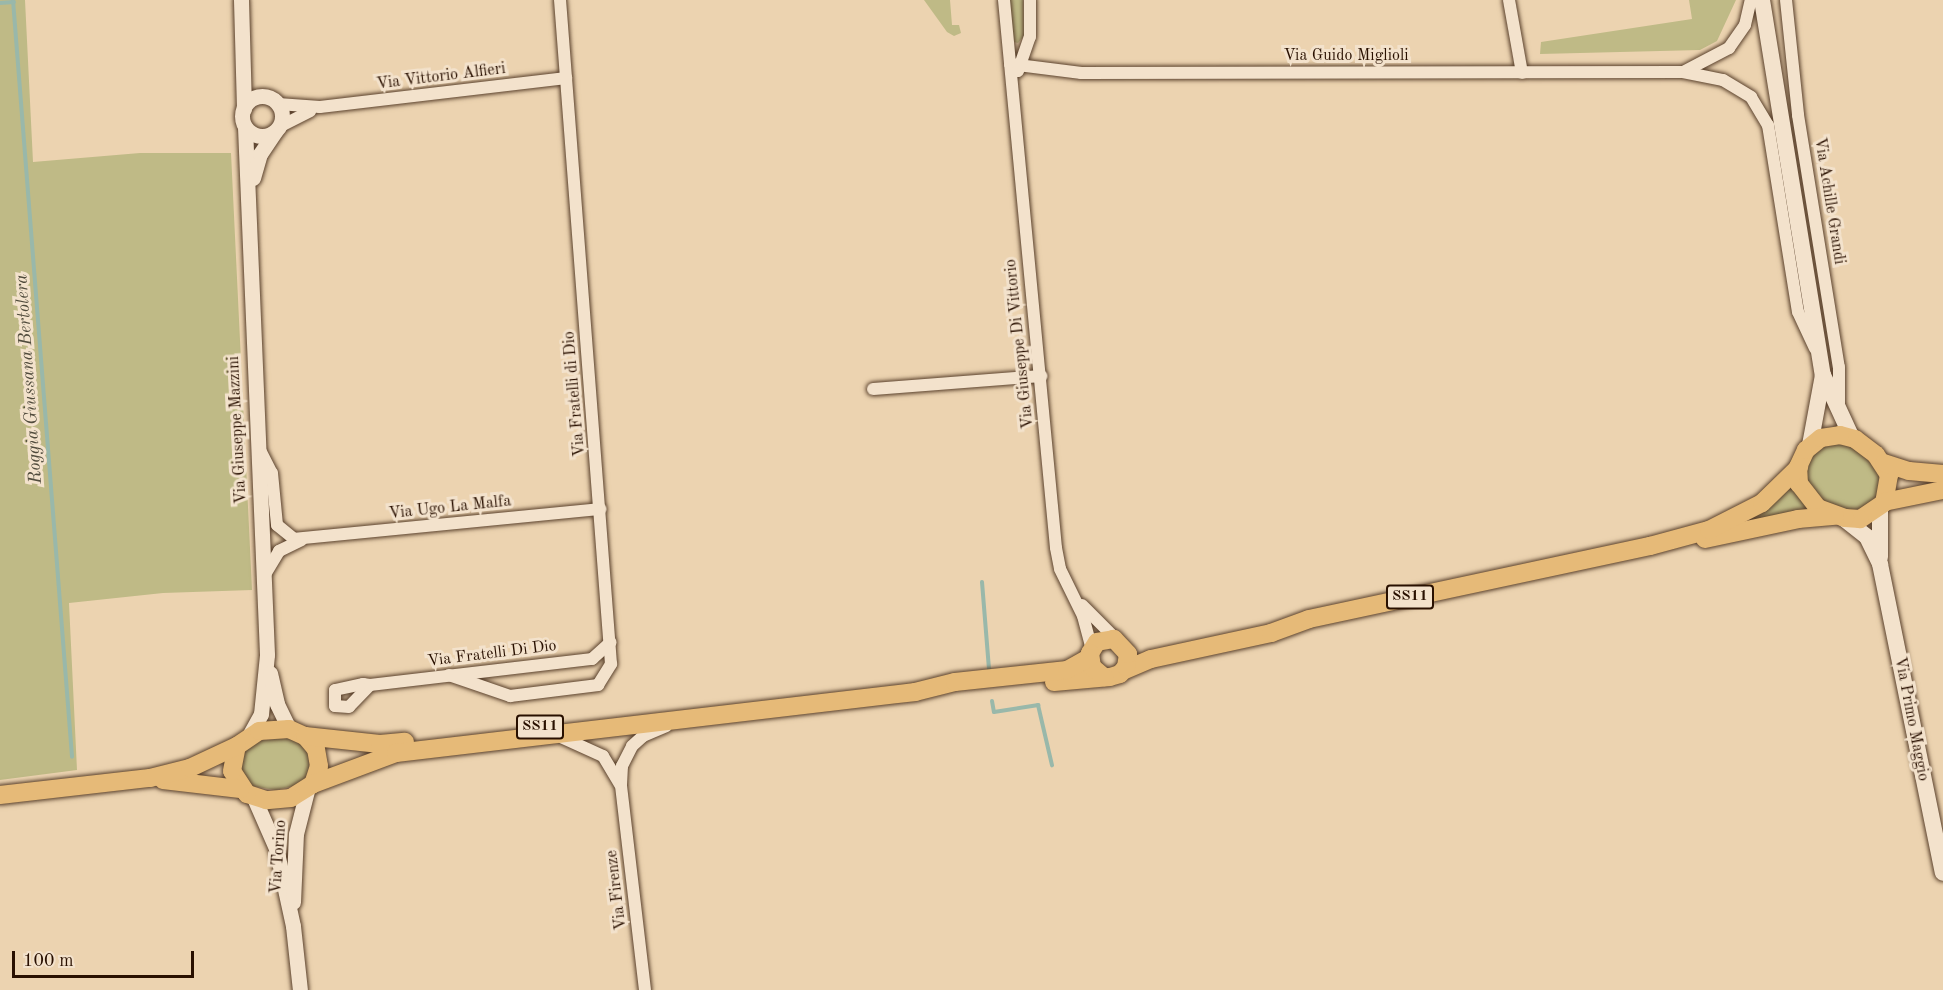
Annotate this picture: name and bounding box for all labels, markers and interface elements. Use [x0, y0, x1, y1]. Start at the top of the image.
street label: Via Guido Miglioli [1283, 46, 1409, 66]
street label: Via Vittorio Alfieri [375, 60, 507, 94]
street label: Via Achille Grandi [1809, 136, 1849, 266]
street label: Via Giuseppe Di Vittorio [1002, 258, 1038, 430]
water label: Roggia Giussana Bertolera [11, 273, 47, 485]
street label: Via Fratelli di Dio [560, 330, 590, 458]
street label: Via Giuseppe Mazzini [225, 356, 251, 504]
street label: Via Ugo La Malfa [388, 492, 512, 524]
road number: SS11 [1386, 585, 1434, 609]
street label: Via Fratelli Di Dio [426, 637, 558, 671]
street label: Via Primo Maggio [1890, 655, 1932, 783]
road number: SS11 [516, 715, 564, 739]
street label: Via Torino [267, 819, 291, 895]
street label: Via Firenze [603, 849, 631, 931]
scale bar [15, 939, 196, 977]
text: 100 m [23, 952, 74, 970]

